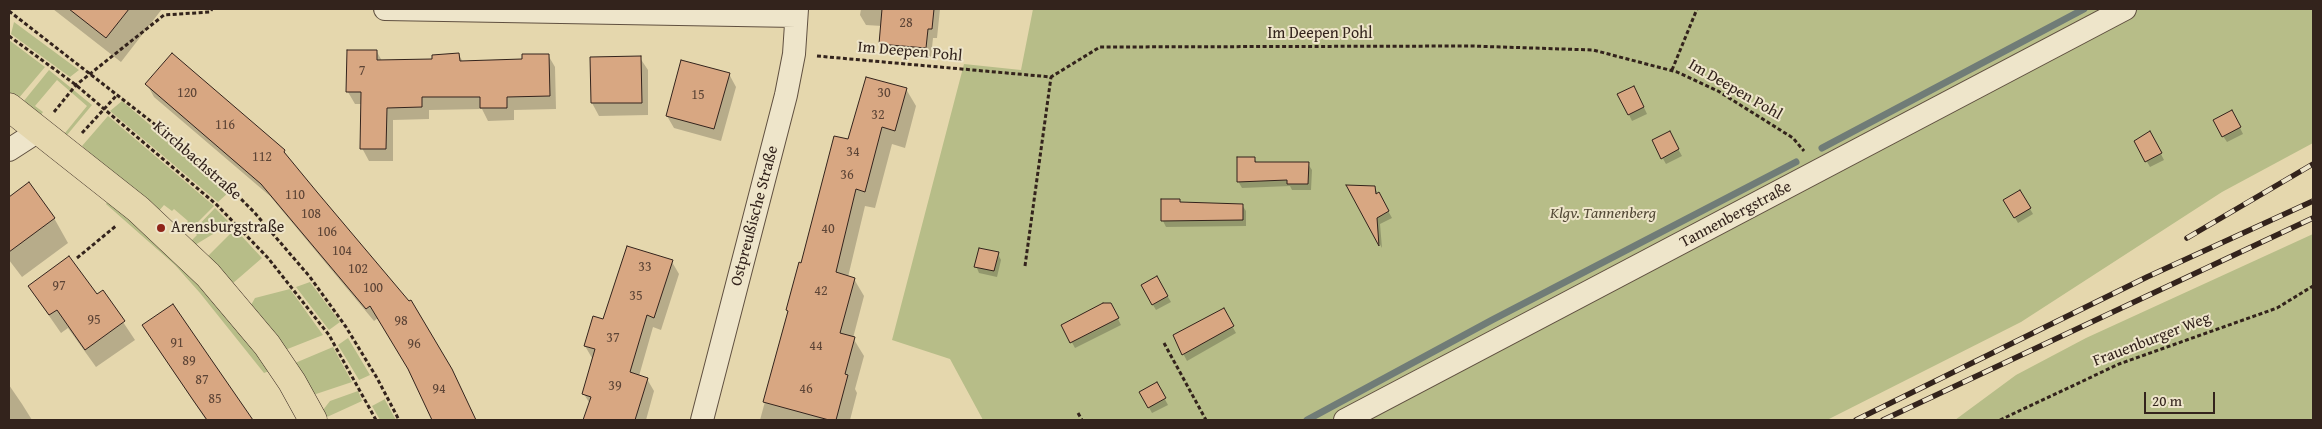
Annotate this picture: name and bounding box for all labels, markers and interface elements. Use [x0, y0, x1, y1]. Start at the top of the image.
house number: 28 [899, 15, 913, 31]
street label: Im Deepen Pohl [1267, 24, 1373, 44]
street label: Im Deepen Pohl [857, 38, 963, 66]
street label: Im Deepen Pohl [1685, 55, 1785, 125]
house number: 7 [359, 63, 365, 79]
house number: 120 [177, 85, 197, 101]
house number: 30 [877, 85, 891, 101]
house number: 15 [691, 87, 705, 103]
house number: 32 [871, 107, 885, 123]
street label: Kirchbachstraße [149, 117, 245, 205]
house number: 116 [215, 117, 235, 133]
street label: Ostpreußische Straße [727, 144, 783, 288]
house number: 34 [846, 144, 860, 160]
house number: 112 [252, 149, 272, 165]
house number: 36 [840, 167, 854, 183]
street label: Tannenbergstraße [1677, 178, 1795, 252]
house number: 110 [285, 187, 305, 203]
park label: Klgv. Tannenberg [1550, 204, 1656, 224]
house number: 108 [301, 206, 321, 222]
place label: Arensburgstraße [171, 218, 284, 238]
house number: 40 [821, 221, 835, 237]
marker: Arensburgstraße [155, 222, 167, 234]
house number: 106 [317, 224, 337, 240]
house number: 104 [332, 243, 352, 259]
house number: 33 [638, 259, 652, 275]
house number: 102 [348, 261, 368, 277]
house number: 97 [52, 278, 66, 294]
house number: 100 [363, 280, 383, 296]
house number: 42 [814, 283, 828, 299]
house number: 35 [629, 288, 643, 304]
street label: Frauenburger Weg [2090, 309, 2214, 371]
house number: 95 [87, 312, 101, 328]
house number: 98 [394, 313, 408, 329]
house number: 37 [606, 330, 620, 346]
house number: 91 [170, 335, 184, 351]
house number: 96 [407, 336, 421, 352]
house number: 44 [809, 338, 823, 354]
house number: 89 [182, 353, 196, 369]
house number: 87 [195, 372, 209, 388]
house number: 39 [608, 378, 622, 394]
house number: 94 [432, 381, 446, 397]
house number: 46 [799, 381, 813, 397]
scale bar [2147, 382, 2218, 414]
text: 20 m [2152, 390, 2182, 411]
house number: 85 [208, 391, 222, 407]

